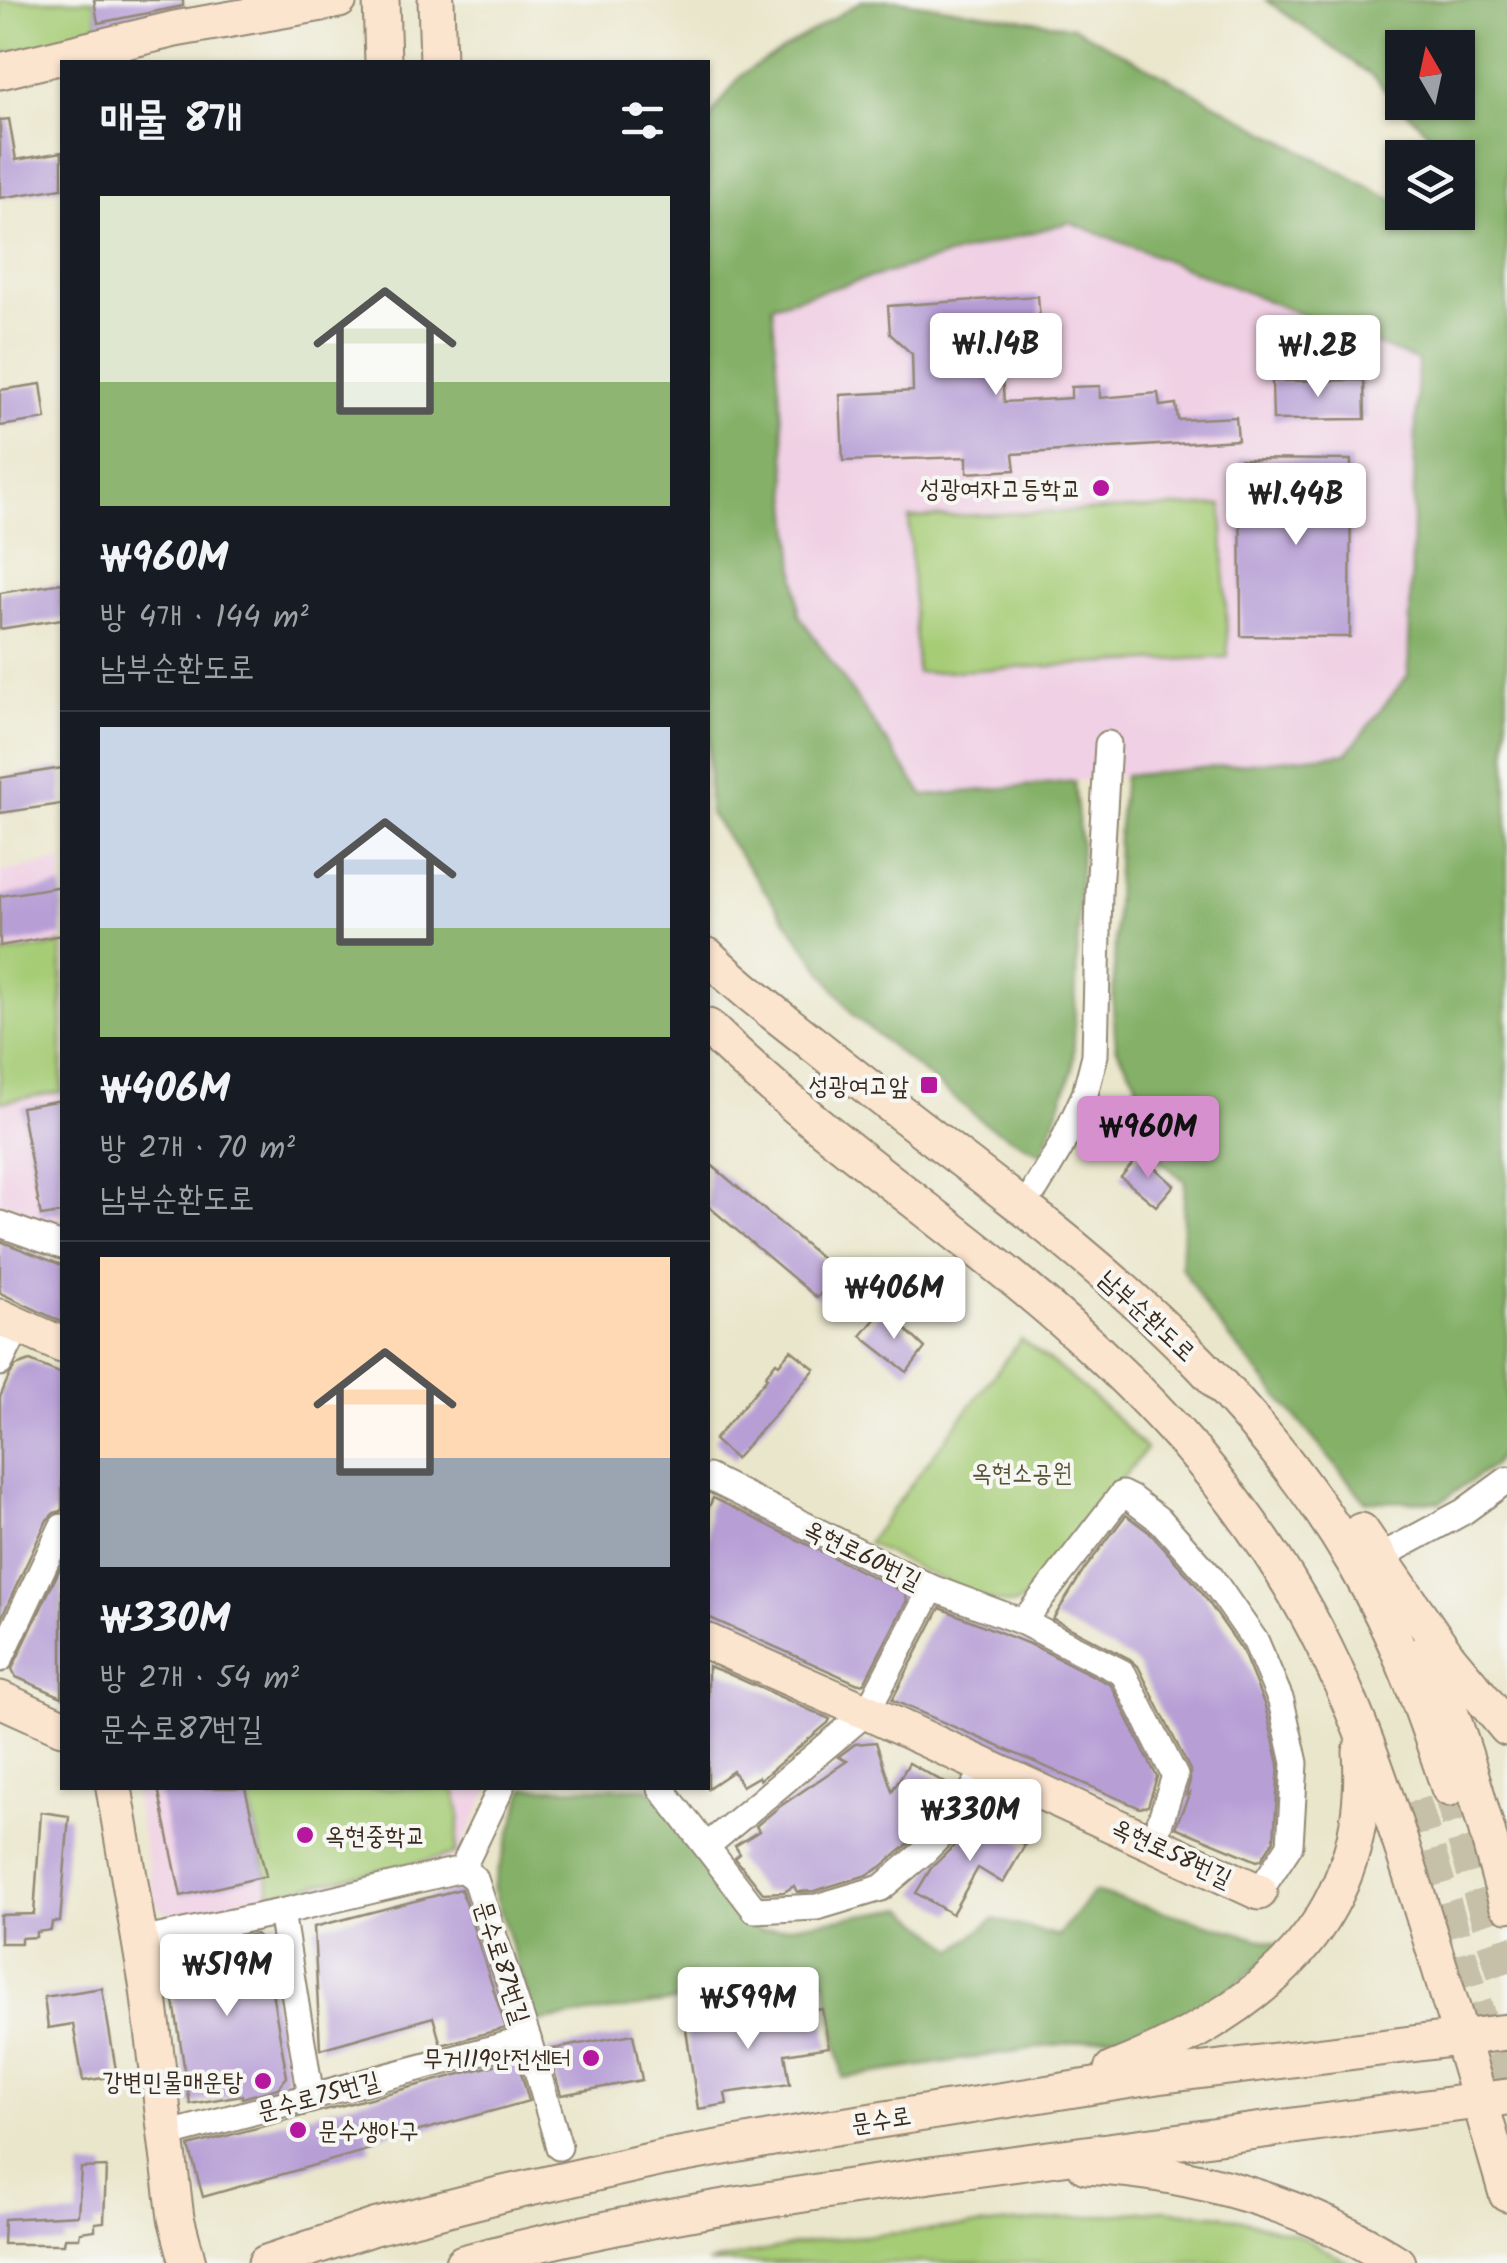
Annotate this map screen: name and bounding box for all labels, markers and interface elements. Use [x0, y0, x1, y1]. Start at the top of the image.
north arrow [1385, 30, 1475, 120]
map controls [1385, 30, 1475, 230]
text: 매물 8개 [100, 87, 242, 154]
icon: filters [615, 93, 670, 148]
button: layers [1385, 140, 1475, 230]
icon: home [295, 261, 475, 441]
pin: ₩1.14B [915, 313, 1077, 398]
pin: ₩1.2B [1248, 315, 1388, 400]
text: ₩1.14B [952, 320, 1040, 371]
text: ₩1.2B [1278, 322, 1358, 373]
pin: ₩1.44B [1215, 463, 1377, 548]
place label: 성광여자고등학교 [920, 470, 1081, 510]
text: ₩1.44B [1248, 470, 1344, 521]
marker: 성광여자고등학교 [1090, 477, 1112, 499]
text: ₩960M [100, 526, 229, 593]
text: 방 4개 · 144 m² [100, 593, 309, 644]
text: 남부순환도로 [100, 644, 255, 695]
icon: home [295, 792, 475, 972]
text: ₩406M [100, 1057, 230, 1124]
place label: 성광여고앞 [808, 1067, 909, 1107]
marker: 성광여고앞 [918, 1074, 940, 1096]
pin: ₩960M [1078, 1096, 1218, 1181]
text: ₩960M [1099, 1103, 1197, 1154]
text: 방 2개 · 70 m² [100, 1124, 295, 1175]
text: 남부순환도로 [100, 1175, 255, 1226]
pin: ₩406M [824, 1257, 964, 1342]
street label: 남부순환도로 [1089, 1261, 1204, 1372]
text: ₩406M [844, 1264, 944, 1315]
icon: home [295, 1322, 475, 1502]
park label: 옥현소공원 [972, 1454, 1072, 1494]
street label: 옥현로60번길 [796, 1510, 928, 1602]
text: ₩330M [100, 1587, 231, 1654]
text: 방 2개 · 54 m² [100, 1654, 299, 1705]
text: 문수로87번길 [100, 1705, 263, 1756]
pin: ₩330M [900, 1779, 1040, 1864]
text: ₩330M [920, 1786, 1020, 1837]
street label: 옥현로58번길 [1104, 1808, 1238, 1899]
place label: 옥현중학교 [325, 1817, 426, 1857]
marker: 옥현중학교 [294, 1824, 316, 1846]
street label: 문수로87번길 [462, 1896, 540, 2029]
pin: ₩519M [157, 1934, 297, 2019]
text: ₩519M [182, 1941, 272, 1992]
pin: ₩599M [678, 1967, 818, 2052]
text: ₩599M [700, 1974, 796, 2025]
place label: 무거119안전센터 [422, 2040, 571, 2080]
marker: 무거119안전센터 [580, 2047, 602, 2069]
street label: 문수로75번길 [253, 2061, 384, 2132]
place label: 강변민물매운탕 [102, 2063, 243, 2103]
marker: 강변민물매운탕 [252, 2070, 274, 2092]
street label: 문수로 [848, 2097, 914, 2145]
place label: 문수생아구 [318, 2112, 419, 2152]
marker: 문수생아구 [287, 2119, 309, 2141]

